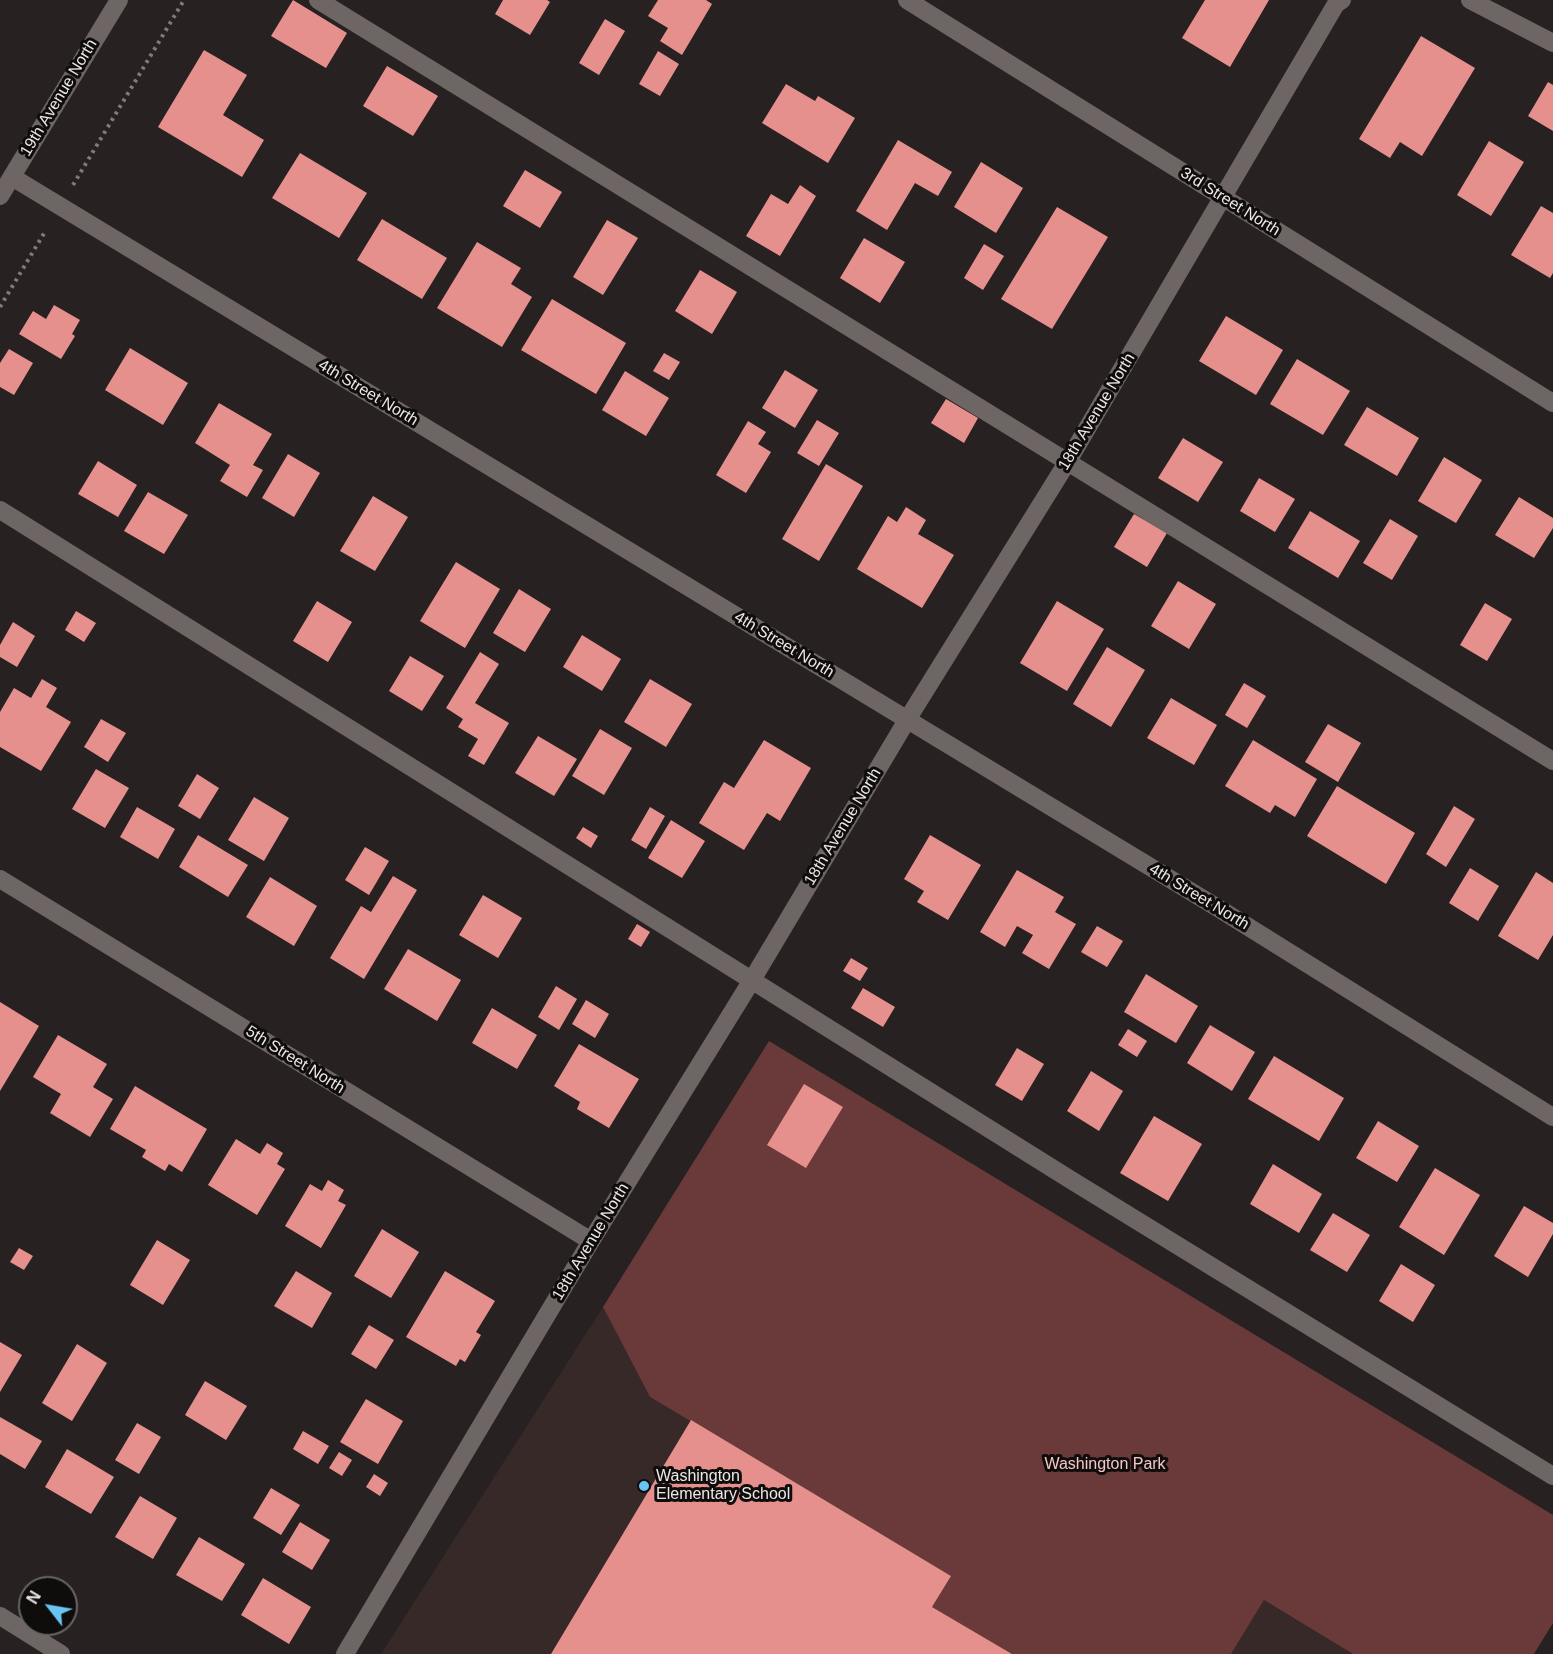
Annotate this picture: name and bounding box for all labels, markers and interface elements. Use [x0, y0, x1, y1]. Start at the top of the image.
street label: 19th Avenue North [16, 36, 102, 160]
street label: 3rd Street North [1177, 164, 1283, 240]
street label: 18th Avenue North [1054, 350, 1140, 474]
street label: 4th Street North [315, 356, 421, 430]
street label: 4th Street North [731, 608, 837, 682]
street label: 18th Avenue North [800, 765, 886, 889]
street label: 4th Street North [1146, 860, 1252, 934]
street label: 5th Street North [242, 1022, 348, 1098]
street label: 18th Avenue North [548, 1180, 634, 1304]
park label: Washington Park [1044, 1455, 1166, 1475]
place label: Washington Elementary School [656, 1467, 790, 1505]
marker: Washington Elementary School [637, 1479, 651, 1493]
north arrow [18, 1576, 78, 1636]
text: N [24, 1588, 44, 1607]

